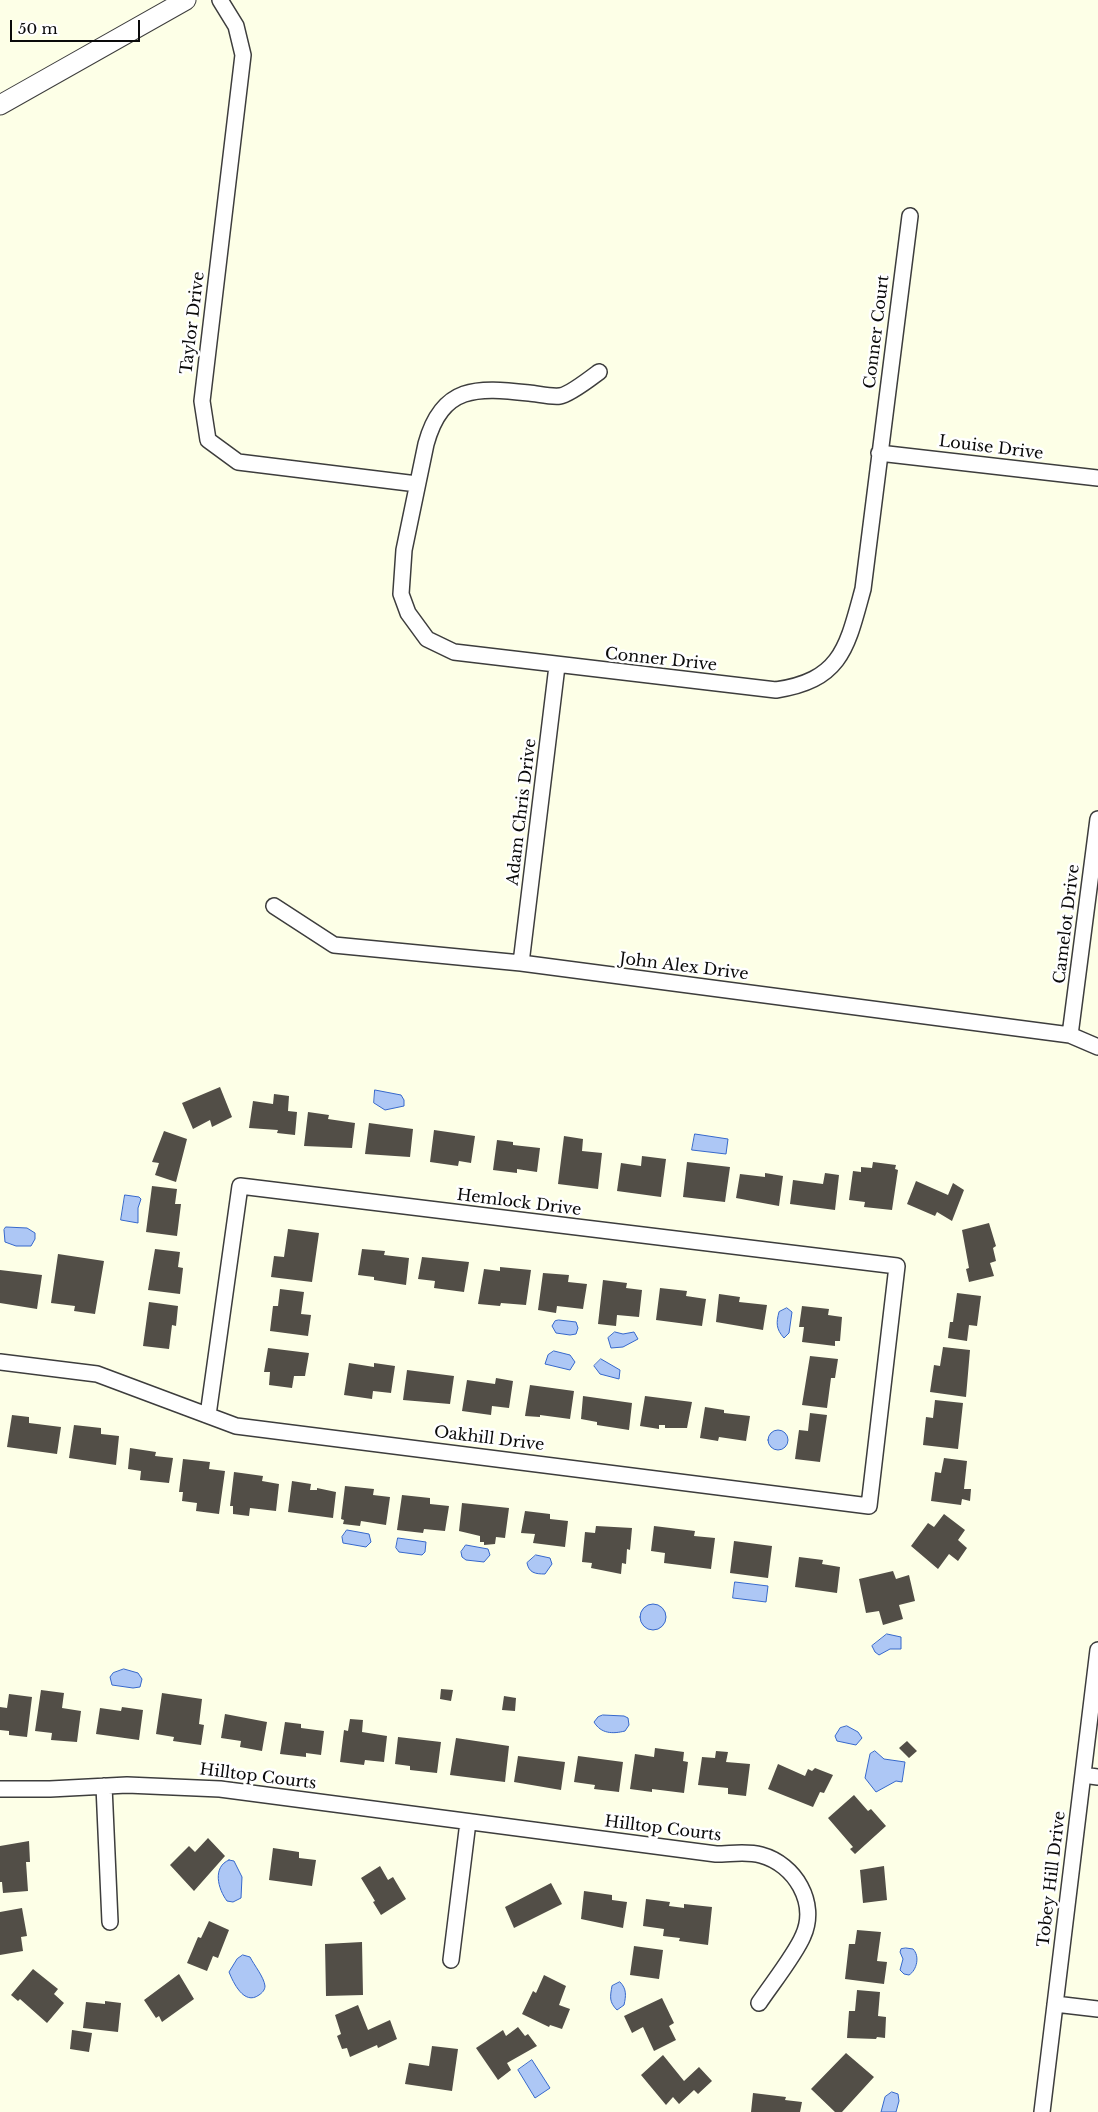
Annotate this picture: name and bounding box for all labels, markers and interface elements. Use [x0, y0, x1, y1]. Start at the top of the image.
scale bar [12, 10, 142, 42]
text: 50 m [18, 19, 58, 38]
street label: Taylor Drive [177, 271, 209, 375]
street label: Conner Court [860, 274, 894, 390]
street label: Louise Drive [938, 432, 1044, 464]
street label: Conner Drive [604, 645, 718, 675]
street label: Adam Chris Drive [503, 737, 541, 887]
street label: Camelot Drive [1050, 863, 1084, 985]
street label: John Alex Drive [618, 950, 750, 984]
street label: Hemlock Drive [456, 1186, 582, 1220]
street label: Oakhill Drive [433, 1423, 545, 1455]
street label: Hilltop Courts [198, 1760, 318, 1794]
street label: Tobey Hill Drive [1034, 1810, 1070, 1948]
street label: Hilltop Courts [603, 1812, 723, 1846]

